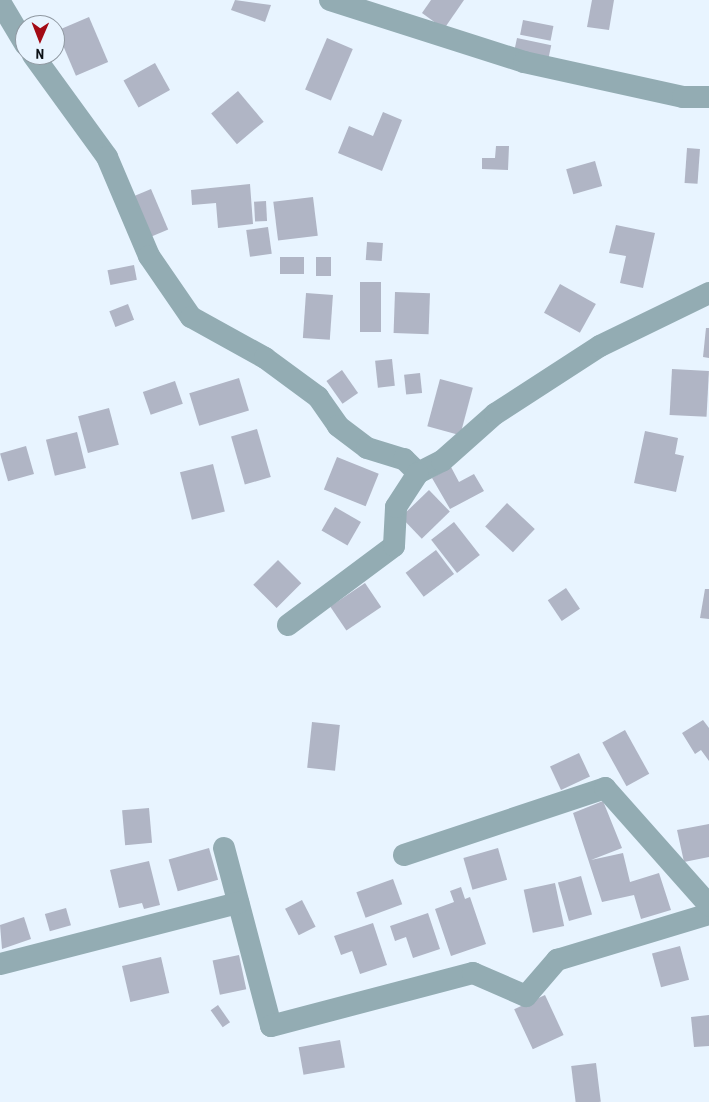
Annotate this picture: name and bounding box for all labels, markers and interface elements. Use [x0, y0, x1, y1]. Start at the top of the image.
north arrow [15, 15, 65, 65]
text: N [35, 46, 44, 62]

